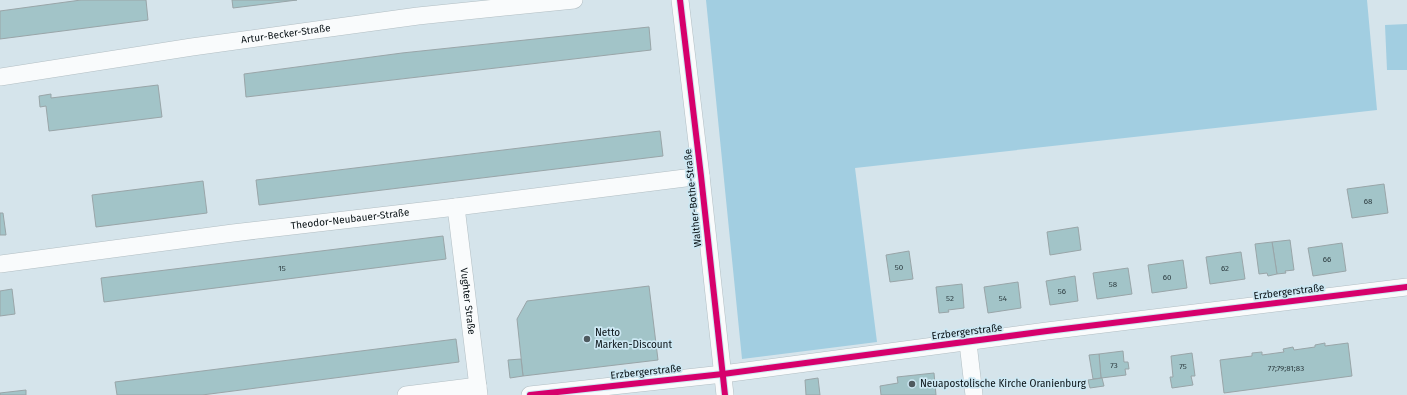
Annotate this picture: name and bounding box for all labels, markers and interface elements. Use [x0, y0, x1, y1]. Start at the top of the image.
street label: Artur-Becker-Straße [240, 22, 331, 46]
street label: Walther-Bothe-Straße [682, 148, 704, 248]
house number: 68 [1364, 197, 1373, 206]
street label: Theodor-Neubauer-Straße [290, 206, 410, 232]
house number: 66 [1323, 255, 1331, 264]
house number: 50 [895, 263, 904, 272]
house number: 15 [278, 264, 286, 273]
house number: 62 [1221, 264, 1229, 273]
street label: Vughter Straße [458, 267, 478, 335]
house number: 60 [1163, 273, 1172, 282]
house number: 58 [1109, 280, 1118, 289]
street label: Erzbergerstraße [1253, 282, 1325, 302]
house number: 56 [1058, 287, 1066, 296]
house number: 52 [946, 294, 954, 303]
house number: 54 [999, 294, 1008, 303]
street label: Erzbergerstraße [931, 322, 1003, 342]
place label: Netto Marken-Discount [595, 327, 672, 351]
marker: Netto Marken-Discount [582, 334, 592, 344]
house number: 73 [1110, 361, 1118, 370]
street label: Erzbergerstraße [610, 362, 682, 382]
house number: 75 [1179, 362, 1187, 371]
house number: 77;79;81;83 [1268, 364, 1304, 373]
place label: Neuapostolische Kirche Oranienburg [920, 378, 1087, 390]
marker: Neuapostolische Kirche Oranienburg [907, 379, 917, 389]

